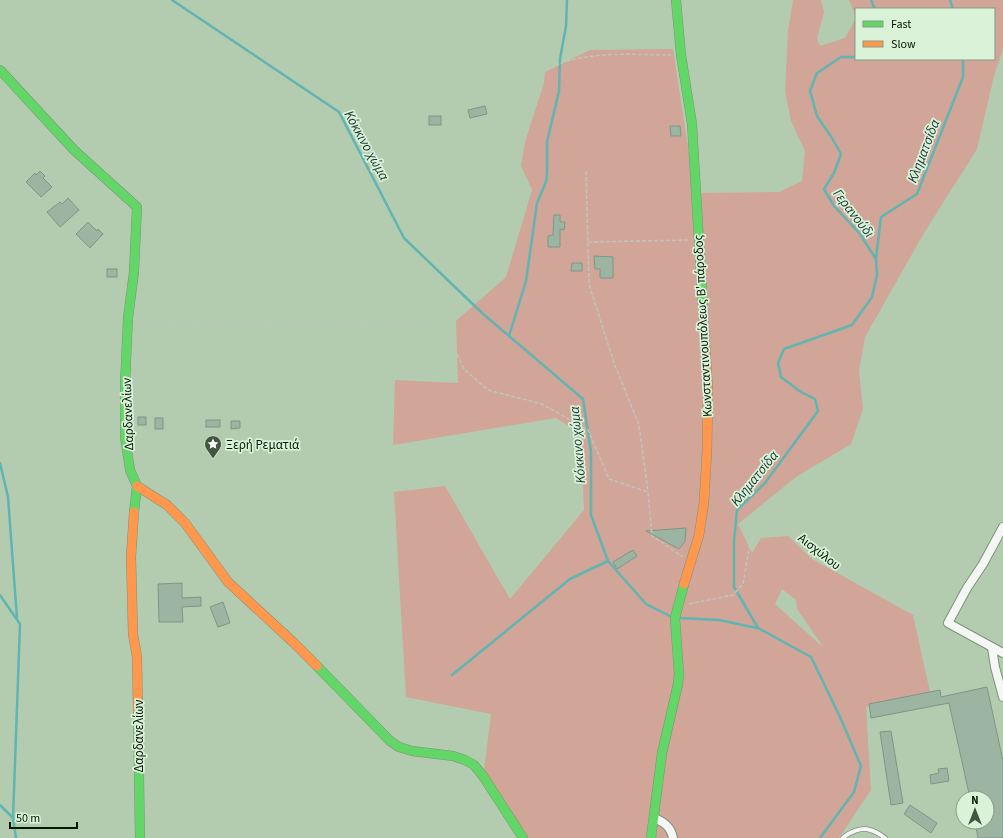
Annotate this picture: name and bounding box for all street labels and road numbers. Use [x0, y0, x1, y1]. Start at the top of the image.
street label: Κωνσταντινουπόλεως Β' πάροδος [689, 234, 717, 418]
street label: Δαρδανελίων [118, 377, 138, 451]
street label: Αισχύλου [794, 529, 845, 574]
street label: Δαρδανελίων [130, 700, 148, 772]

